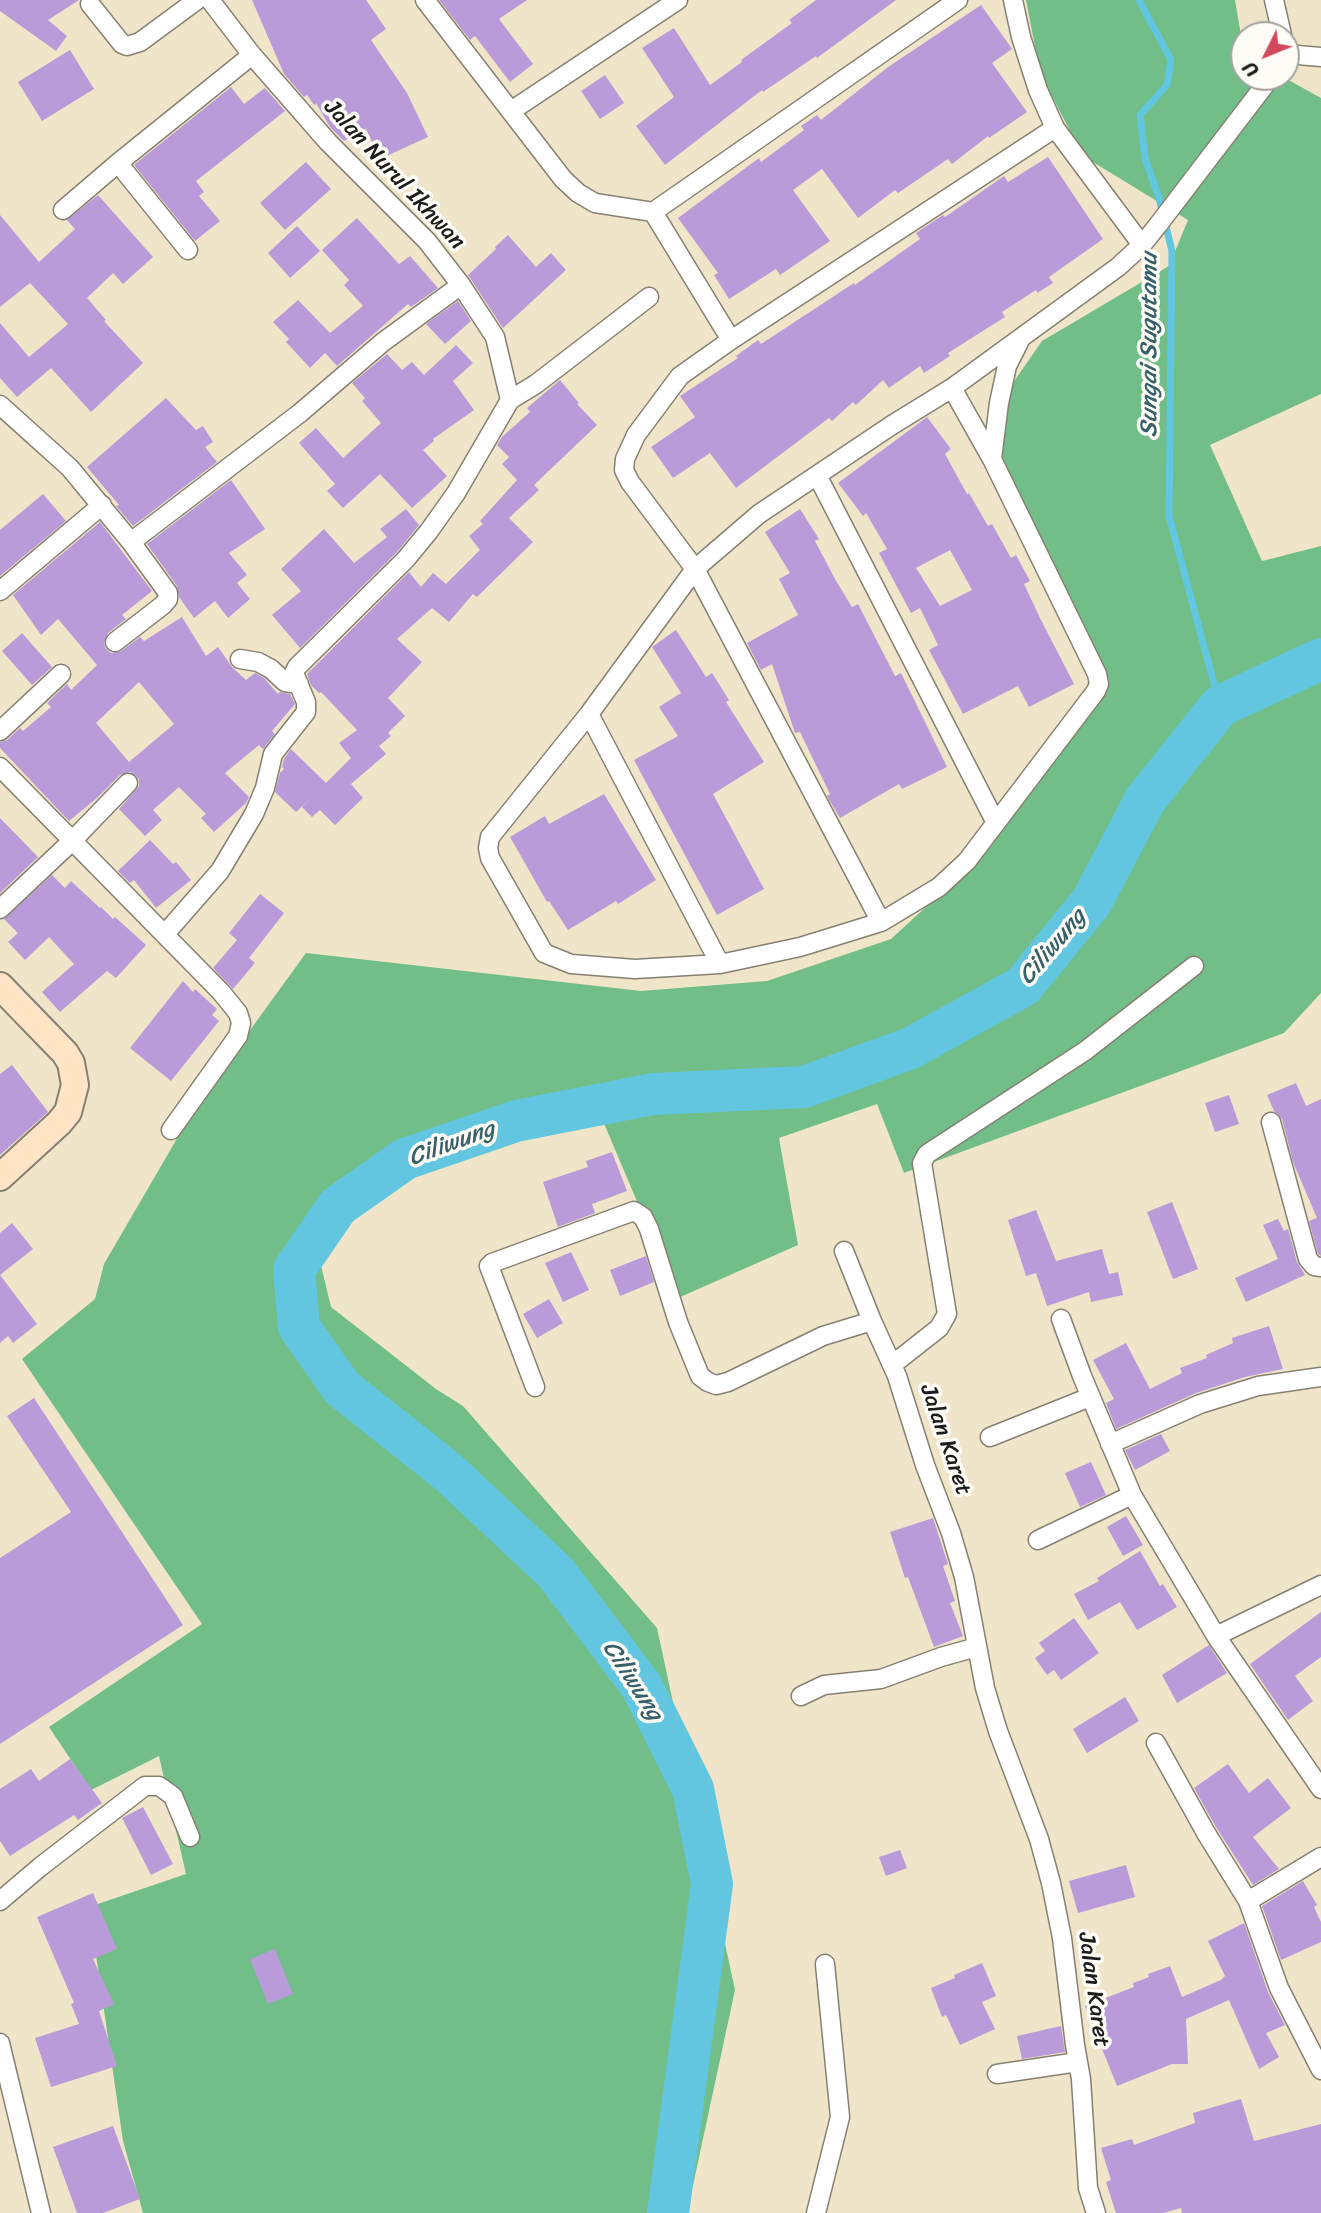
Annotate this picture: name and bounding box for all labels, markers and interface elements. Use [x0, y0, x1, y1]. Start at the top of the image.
north arrow [1230, 21, 1300, 91]
text: U [1234, 53, 1267, 85]
street label: Jalan Nurul Ikhwan [318, 94, 470, 256]
water label: Sungai Sugutamu [1136, 253, 1164, 437]
water label: Ciliwung [1013, 903, 1093, 991]
water label: Ciliwung [405, 1115, 499, 1173]
street label: Jalan Karet [913, 1381, 977, 1499]
water label: Ciliwung [596, 1636, 668, 1726]
street label: Jalan Karet [1071, 1931, 1115, 2049]

